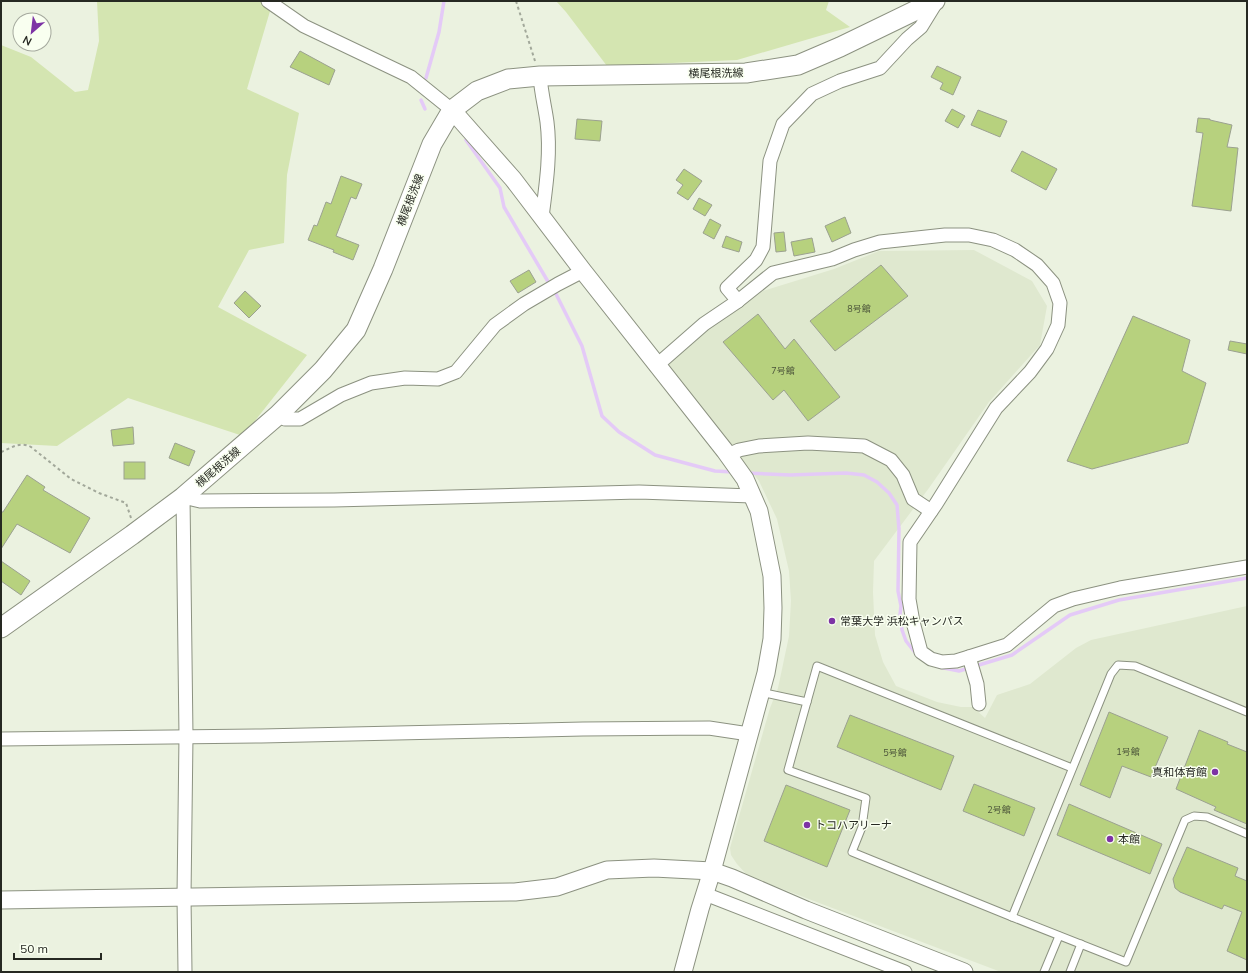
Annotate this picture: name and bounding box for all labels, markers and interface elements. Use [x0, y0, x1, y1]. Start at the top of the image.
north arrow [12, 12, 52, 52]
text: N [20, 33, 34, 49]
street label: 横尾根洗線 [688, 66, 744, 80]
street label: 横尾根洗線 [394, 172, 426, 228]
house number: 8号館 [847, 303, 871, 314]
house number: 7号館 [771, 365, 795, 376]
street label: 横尾根洗線 [193, 444, 243, 490]
place label: 常葉大学 浜松キャンパス [840, 614, 964, 628]
marker: 常葉大学 浜松キャンパス [827, 616, 837, 626]
house number: 1号館 [1116, 746, 1140, 757]
house number: 5号館 [883, 747, 907, 758]
place label: 真和体育館 [1152, 765, 1207, 779]
marker: 真和体育館 [1210, 767, 1220, 777]
house number: 2号館 [987, 804, 1011, 815]
place label: トコハアリーナ [815, 818, 892, 832]
marker: トコハアリーナ [802, 820, 812, 830]
place label: 本館 [1118, 832, 1140, 846]
marker: 本館 [1105, 834, 1115, 844]
scale bar [14, 935, 101, 961]
text: 50 m [20, 941, 48, 956]

